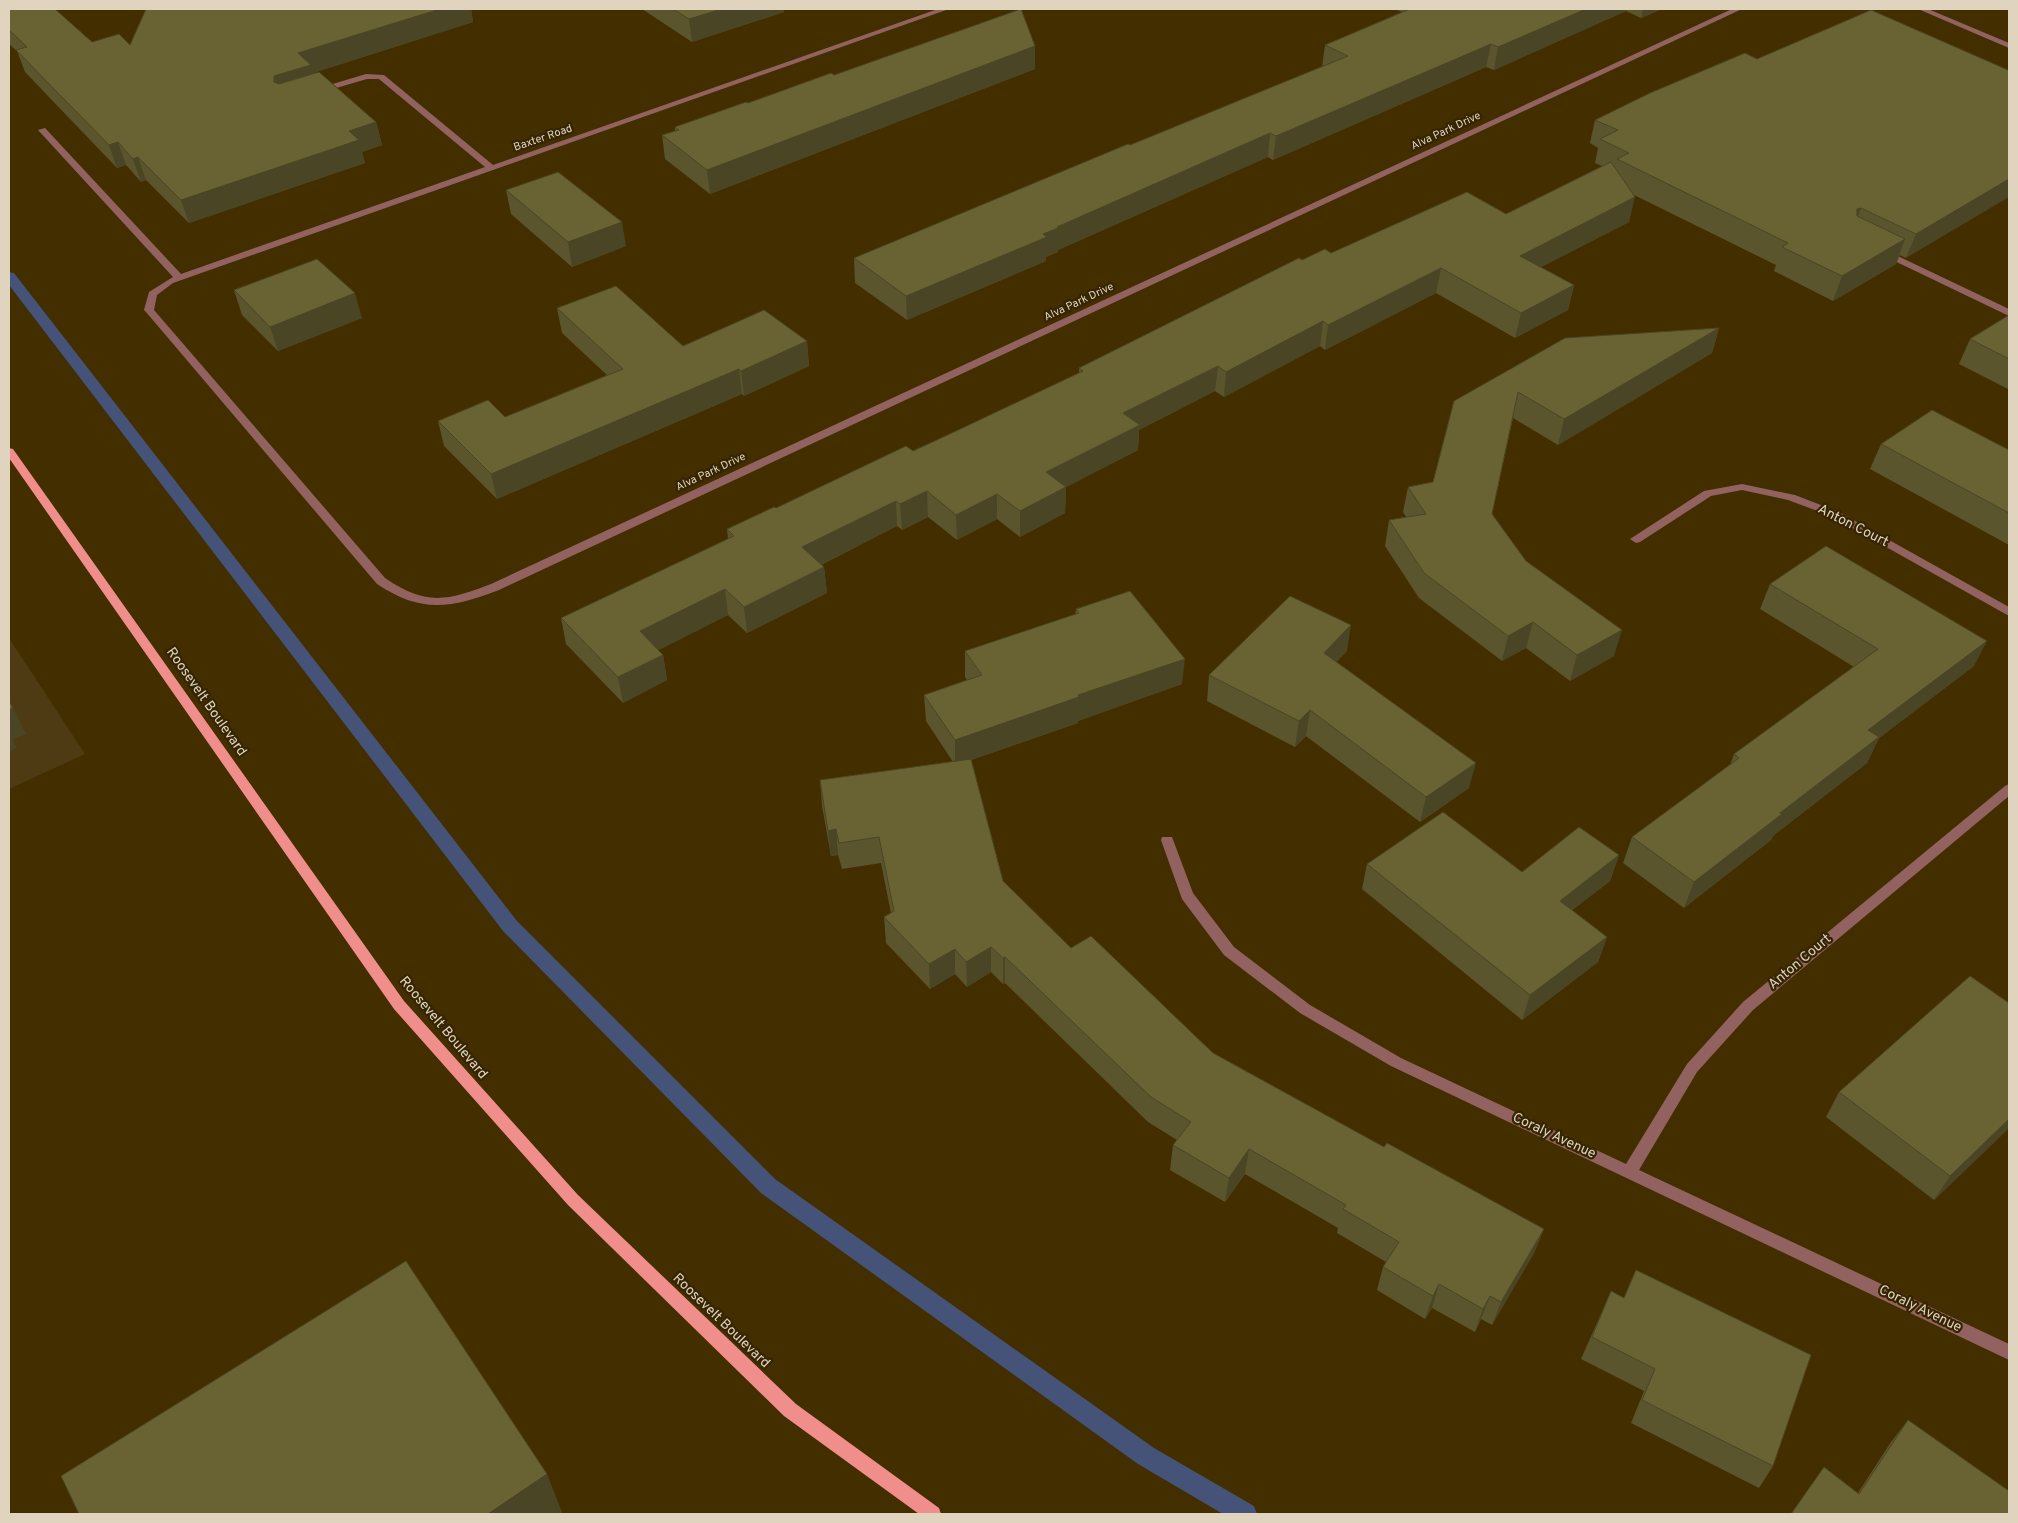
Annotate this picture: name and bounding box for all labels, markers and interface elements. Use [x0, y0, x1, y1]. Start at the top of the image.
street label: Alva Park Drive [1409, 109, 1483, 153]
street label: Baxter Road [512, 121, 574, 155]
street label: Alva Park Drive [1042, 280, 1116, 324]
street label: Alva Park Drive [674, 450, 748, 494]
street label: Anton Court [1815, 501, 1891, 551]
street label: Roosevelt Boulevard [162, 644, 250, 760]
street label: Anton Court [1765, 931, 1835, 993]
street label: Roosevelt Boulevard [395, 973, 491, 1083]
street label: Coraly Avenue [1510, 1109, 1598, 1163]
street label: Roosevelt Boulevard [669, 1270, 773, 1372]
street label: Coraly Avenue [1876, 1282, 1964, 1336]

